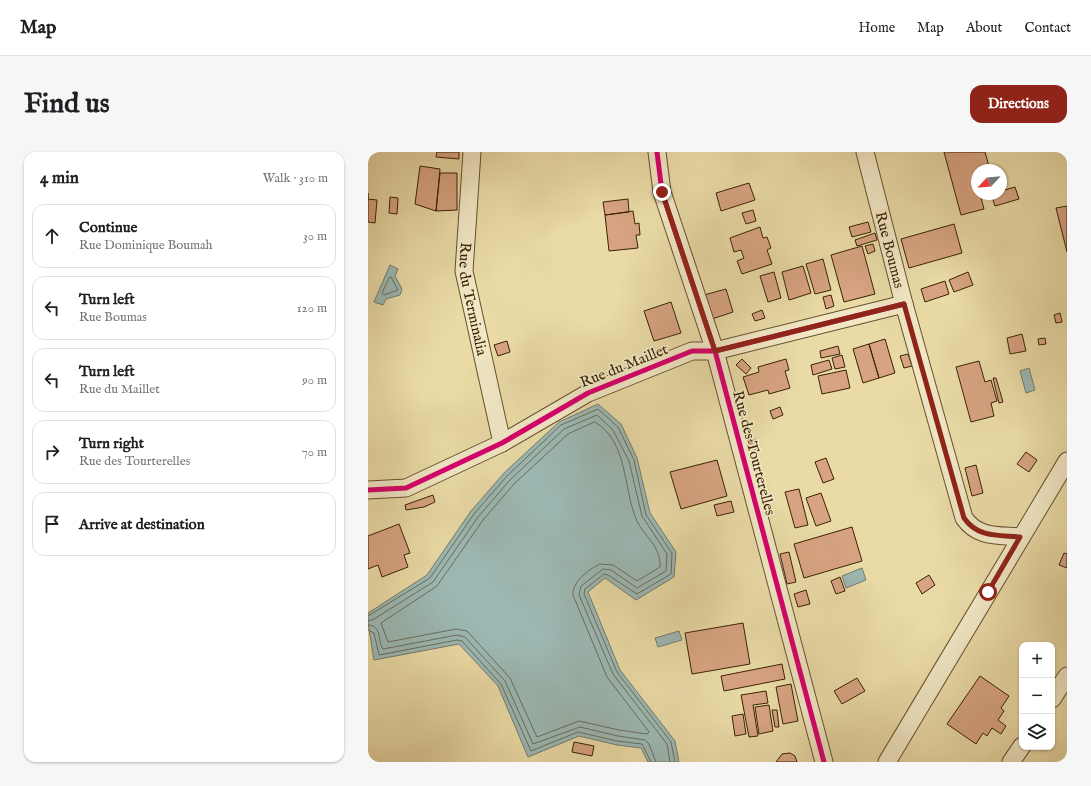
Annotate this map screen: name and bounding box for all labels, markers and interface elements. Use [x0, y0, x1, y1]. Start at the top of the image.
text: Map [20, 16, 56, 40]
text: Home [859, 19, 895, 37]
text: Map [917, 19, 944, 37]
text: About [966, 19, 1002, 37]
text: Contact [1024, 19, 1071, 37]
button: Directions [970, 85, 1067, 123]
text: Find us [24, 87, 110, 122]
north arrow [971, 164, 1007, 200]
text: 4 min [40, 168, 79, 189]
text: Walk · 310 m [263, 170, 328, 187]
route end [653, 183, 671, 201]
street label: Rue Boumas [871, 209, 909, 290]
text: Continue [79, 218, 137, 237]
icon: ahead [41, 225, 63, 247]
text: 30 m [303, 228, 327, 245]
text: Rue Dominique Boumah [79, 237, 213, 254]
street label: Rue du Terminalia [454, 242, 492, 358]
text: Turn left [79, 290, 135, 309]
icon: left [41, 297, 63, 319]
text: 120 m [297, 300, 327, 317]
text: Rue Boumas [79, 309, 147, 326]
street label: Rue du Maillet [577, 340, 671, 392]
text: Turn left [79, 362, 135, 381]
icon: left [41, 369, 63, 391]
text: 90 m [302, 372, 327, 389]
text: Rue du Maillet [79, 381, 160, 398]
street label: Rue des Tourterelles [728, 389, 780, 517]
text: Turn right [79, 434, 144, 453]
icon: right [41, 441, 63, 463]
text: 70 m [302, 444, 327, 461]
text: Rue des Tourterelles [79, 453, 190, 470]
icon: arrive [41, 513, 63, 535]
text: Arrive at destination [79, 515, 205, 534]
route start [979, 583, 997, 601]
map controls [1019, 642, 1055, 750]
button: + [1019, 642, 1055, 678]
button: − [1019, 678, 1055, 714]
button: layers [1019, 714, 1055, 750]

